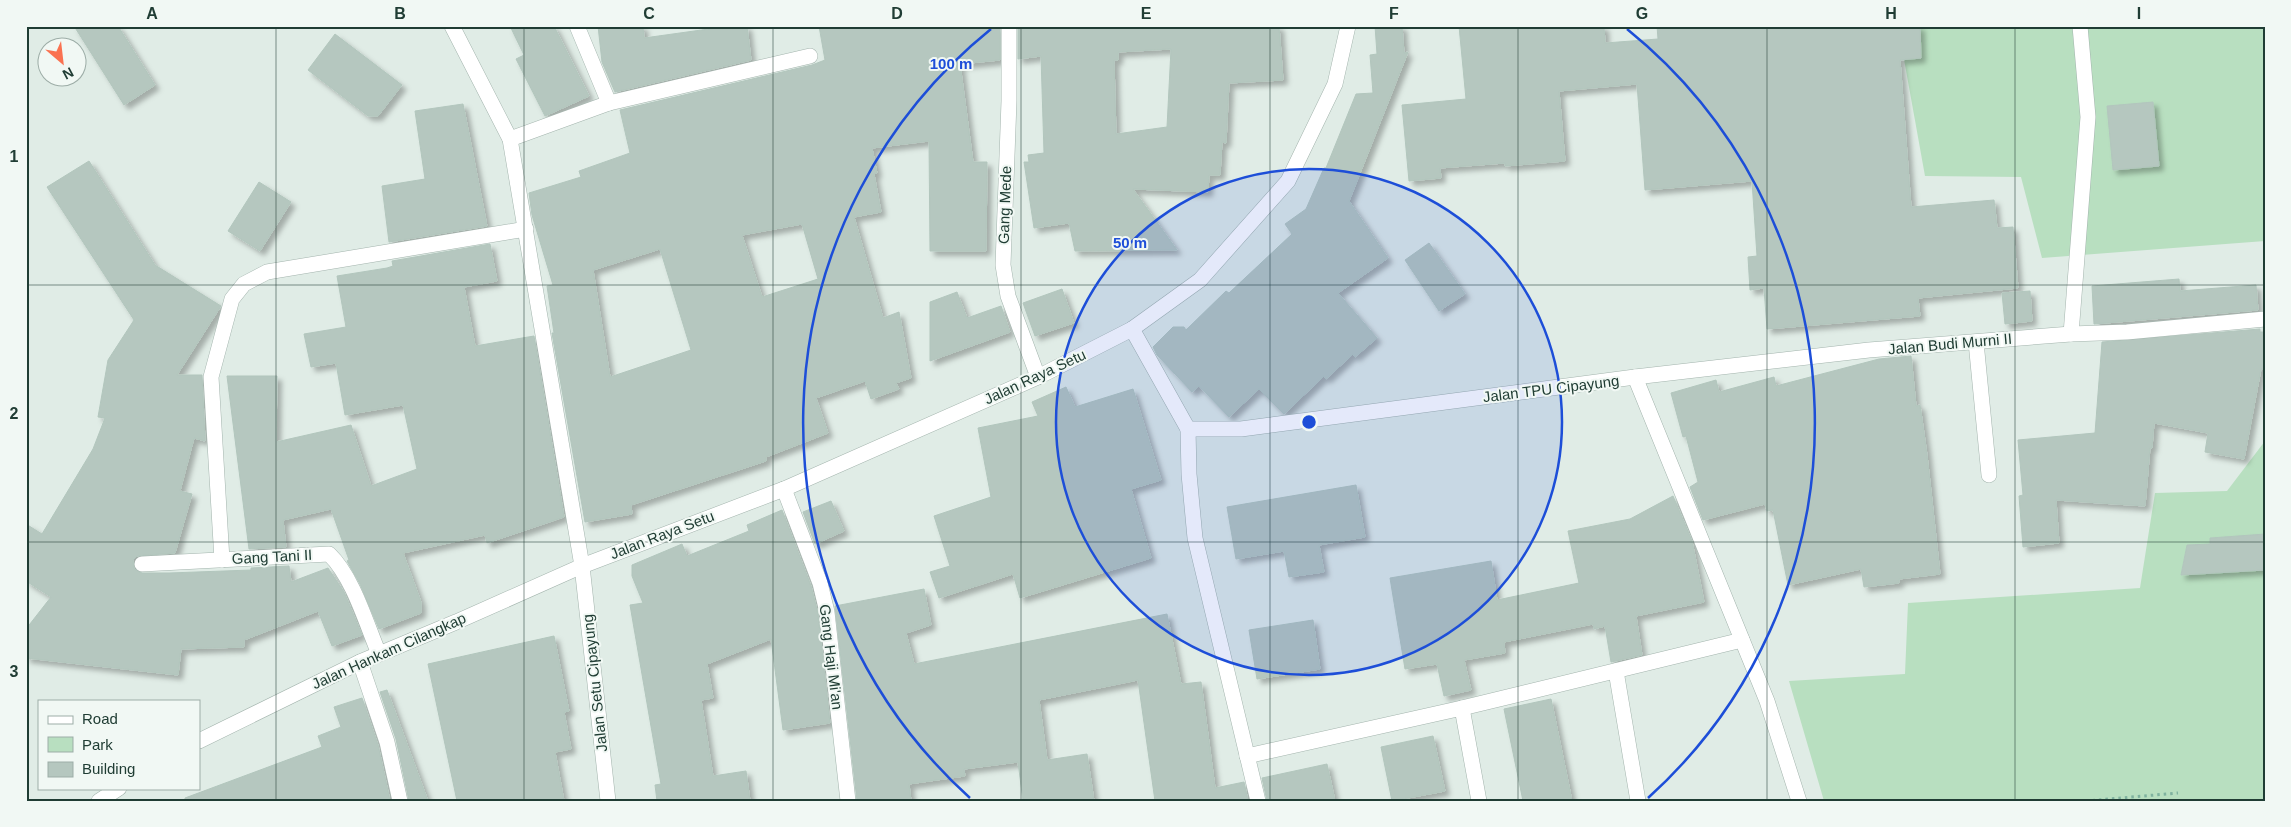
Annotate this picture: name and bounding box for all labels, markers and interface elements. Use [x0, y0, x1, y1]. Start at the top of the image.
text: A [146, 5, 158, 22]
text: B [394, 5, 406, 22]
text: C [643, 5, 655, 22]
text: D [891, 5, 903, 22]
text: E [1141, 5, 1152, 22]
text: F [1389, 5, 1399, 22]
text: G [1636, 5, 1648, 22]
text: H [1885, 5, 1897, 22]
text: I [2137, 5, 2141, 22]
north arrow [38, 38, 88, 88]
text: 100 m [930, 55, 972, 72]
text: N [60, 64, 76, 83]
text: 1 [10, 148, 19, 165]
street label: Gang Mede [995, 166, 1014, 244]
text: 50 m [1113, 234, 1147, 251]
street label: Jalan Budi Murni II [1887, 330, 2013, 357]
street label: Jalan Raya Setu [981, 346, 1088, 408]
street label: Jalan TPU Cipayung [1482, 372, 1620, 405]
text: 2 [10, 405, 19, 422]
centre of rings [1300, 413, 1318, 431]
street label: Jalan Raya Setu [607, 507, 716, 562]
street label: Gang Tani II [231, 546, 313, 567]
street label: Gang Haji Mi'an [817, 603, 846, 711]
street label: Jalan Hankam Cilangkap [309, 609, 468, 692]
street label: Jalan Setu Cipayung [579, 613, 610, 753]
text: 3 [10, 663, 19, 680]
legend [38, 700, 200, 790]
text: Road [82, 710, 118, 727]
text: Park [82, 736, 113, 753]
text: Building [82, 760, 135, 777]

